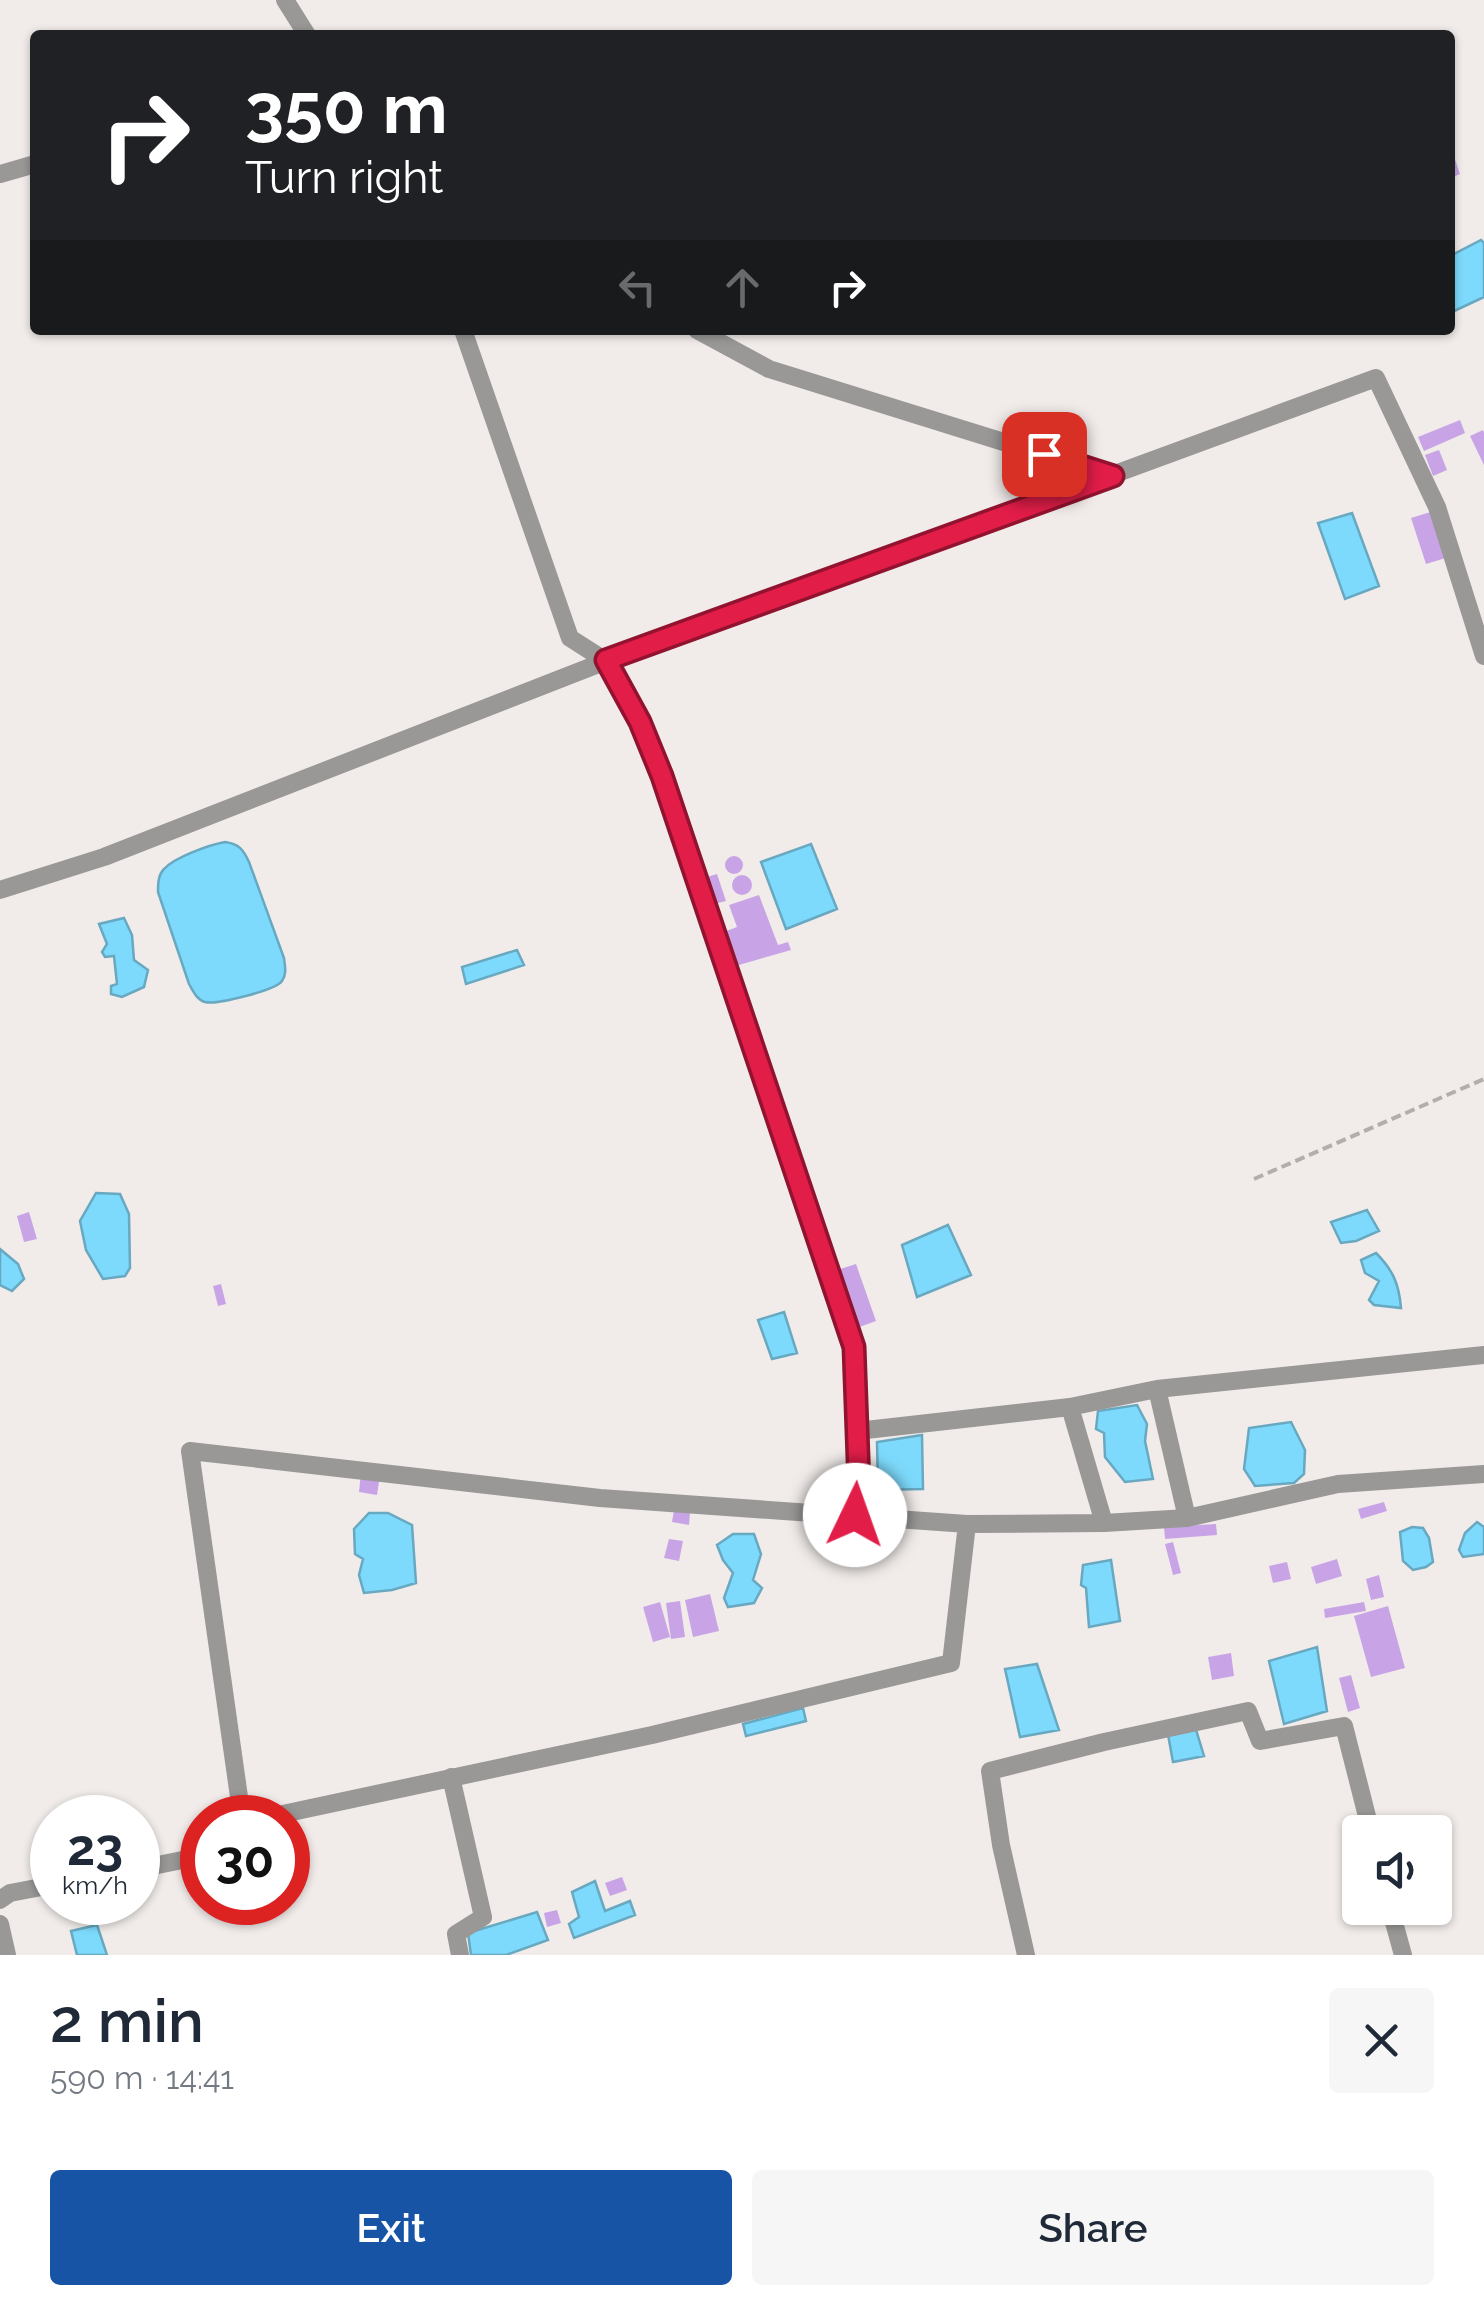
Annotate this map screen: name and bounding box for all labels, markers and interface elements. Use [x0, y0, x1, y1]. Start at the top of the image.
text: 350 m [245, 67, 448, 149]
icon: right [80, 70, 210, 200]
text: Turn right [245, 151, 443, 204]
icon: left [610, 260, 665, 315]
icon: ahead [715, 260, 770, 315]
icon: right [820, 260, 875, 315]
pin [1002, 412, 1087, 497]
icon: arrive [1017, 427, 1072, 482]
position arrow [803, 1463, 907, 1567]
speed limit sign: 30 [180, 1795, 310, 1925]
map controls [1342, 1815, 1452, 1925]
button: sound [1342, 1815, 1452, 1925]
text: 23 [67, 1818, 123, 1877]
text: km/h [62, 1870, 128, 1900]
text: 2 min [50, 1986, 204, 2056]
button: close [1329, 1988, 1434, 2093]
text: 590 m · 14:41 [50, 2059, 234, 2096]
button: Exit [50, 2170, 732, 2285]
button: Share [752, 2170, 1434, 2285]

